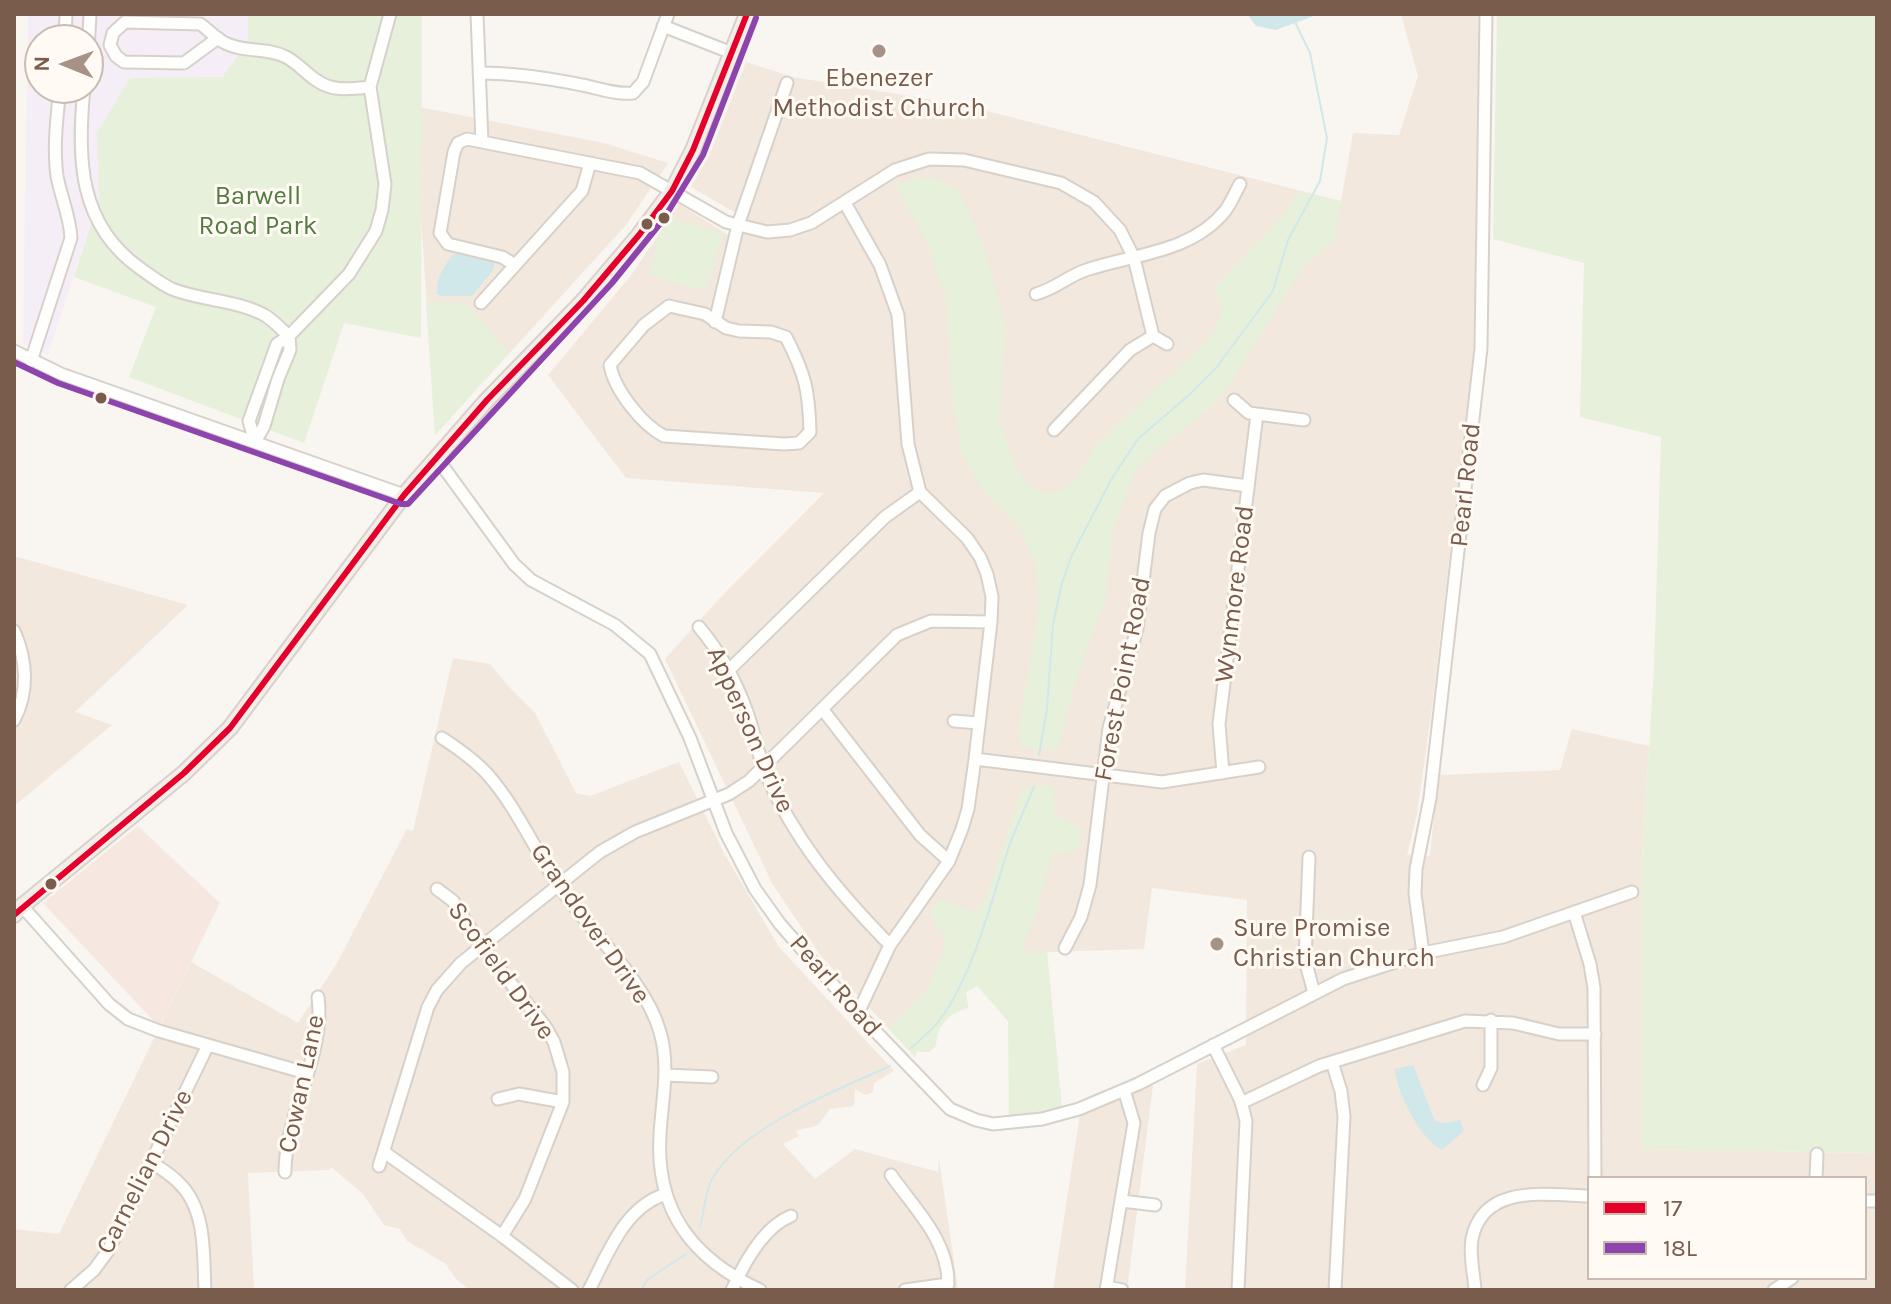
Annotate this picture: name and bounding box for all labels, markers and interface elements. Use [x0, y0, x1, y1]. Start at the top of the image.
north arrow [24, 24, 104, 104]
marker: Ebenezer Methodist Church [870, 42, 888, 60]
text: N [29, 55, 55, 72]
place label: Ebenezer Methodist Church [772, 63, 986, 124]
park label: Barwell Road Park [199, 181, 317, 242]
unlabelled marker [656, 210, 672, 226]
unlabelled marker [639, 216, 655, 232]
unlabelled marker [93, 390, 109, 406]
street label: Pearl Road [1444, 421, 1488, 549]
street label: Wynmore Road [1209, 504, 1261, 684]
street label: Forest Point Road [1088, 574, 1158, 784]
street label: Apperson Drive [699, 642, 801, 818]
street label: Grandover Drive [523, 838, 657, 1010]
unlabelled marker [43, 876, 59, 892]
street label: Scofield Drive [440, 896, 562, 1046]
place label: Sure Promise Christian Church [1233, 913, 1435, 974]
street label: Pearl Road [782, 929, 888, 1043]
marker: Sure Promise Christian Church [1208, 935, 1226, 953]
street label: Cowan Lane [272, 1012, 332, 1156]
street label: Carnelian Drive [90, 1084, 200, 1260]
legend [1587, 1176, 1867, 1280]
text: 17 [1663, 1194, 1682, 1222]
text: 18L [1663, 1234, 1697, 1262]

